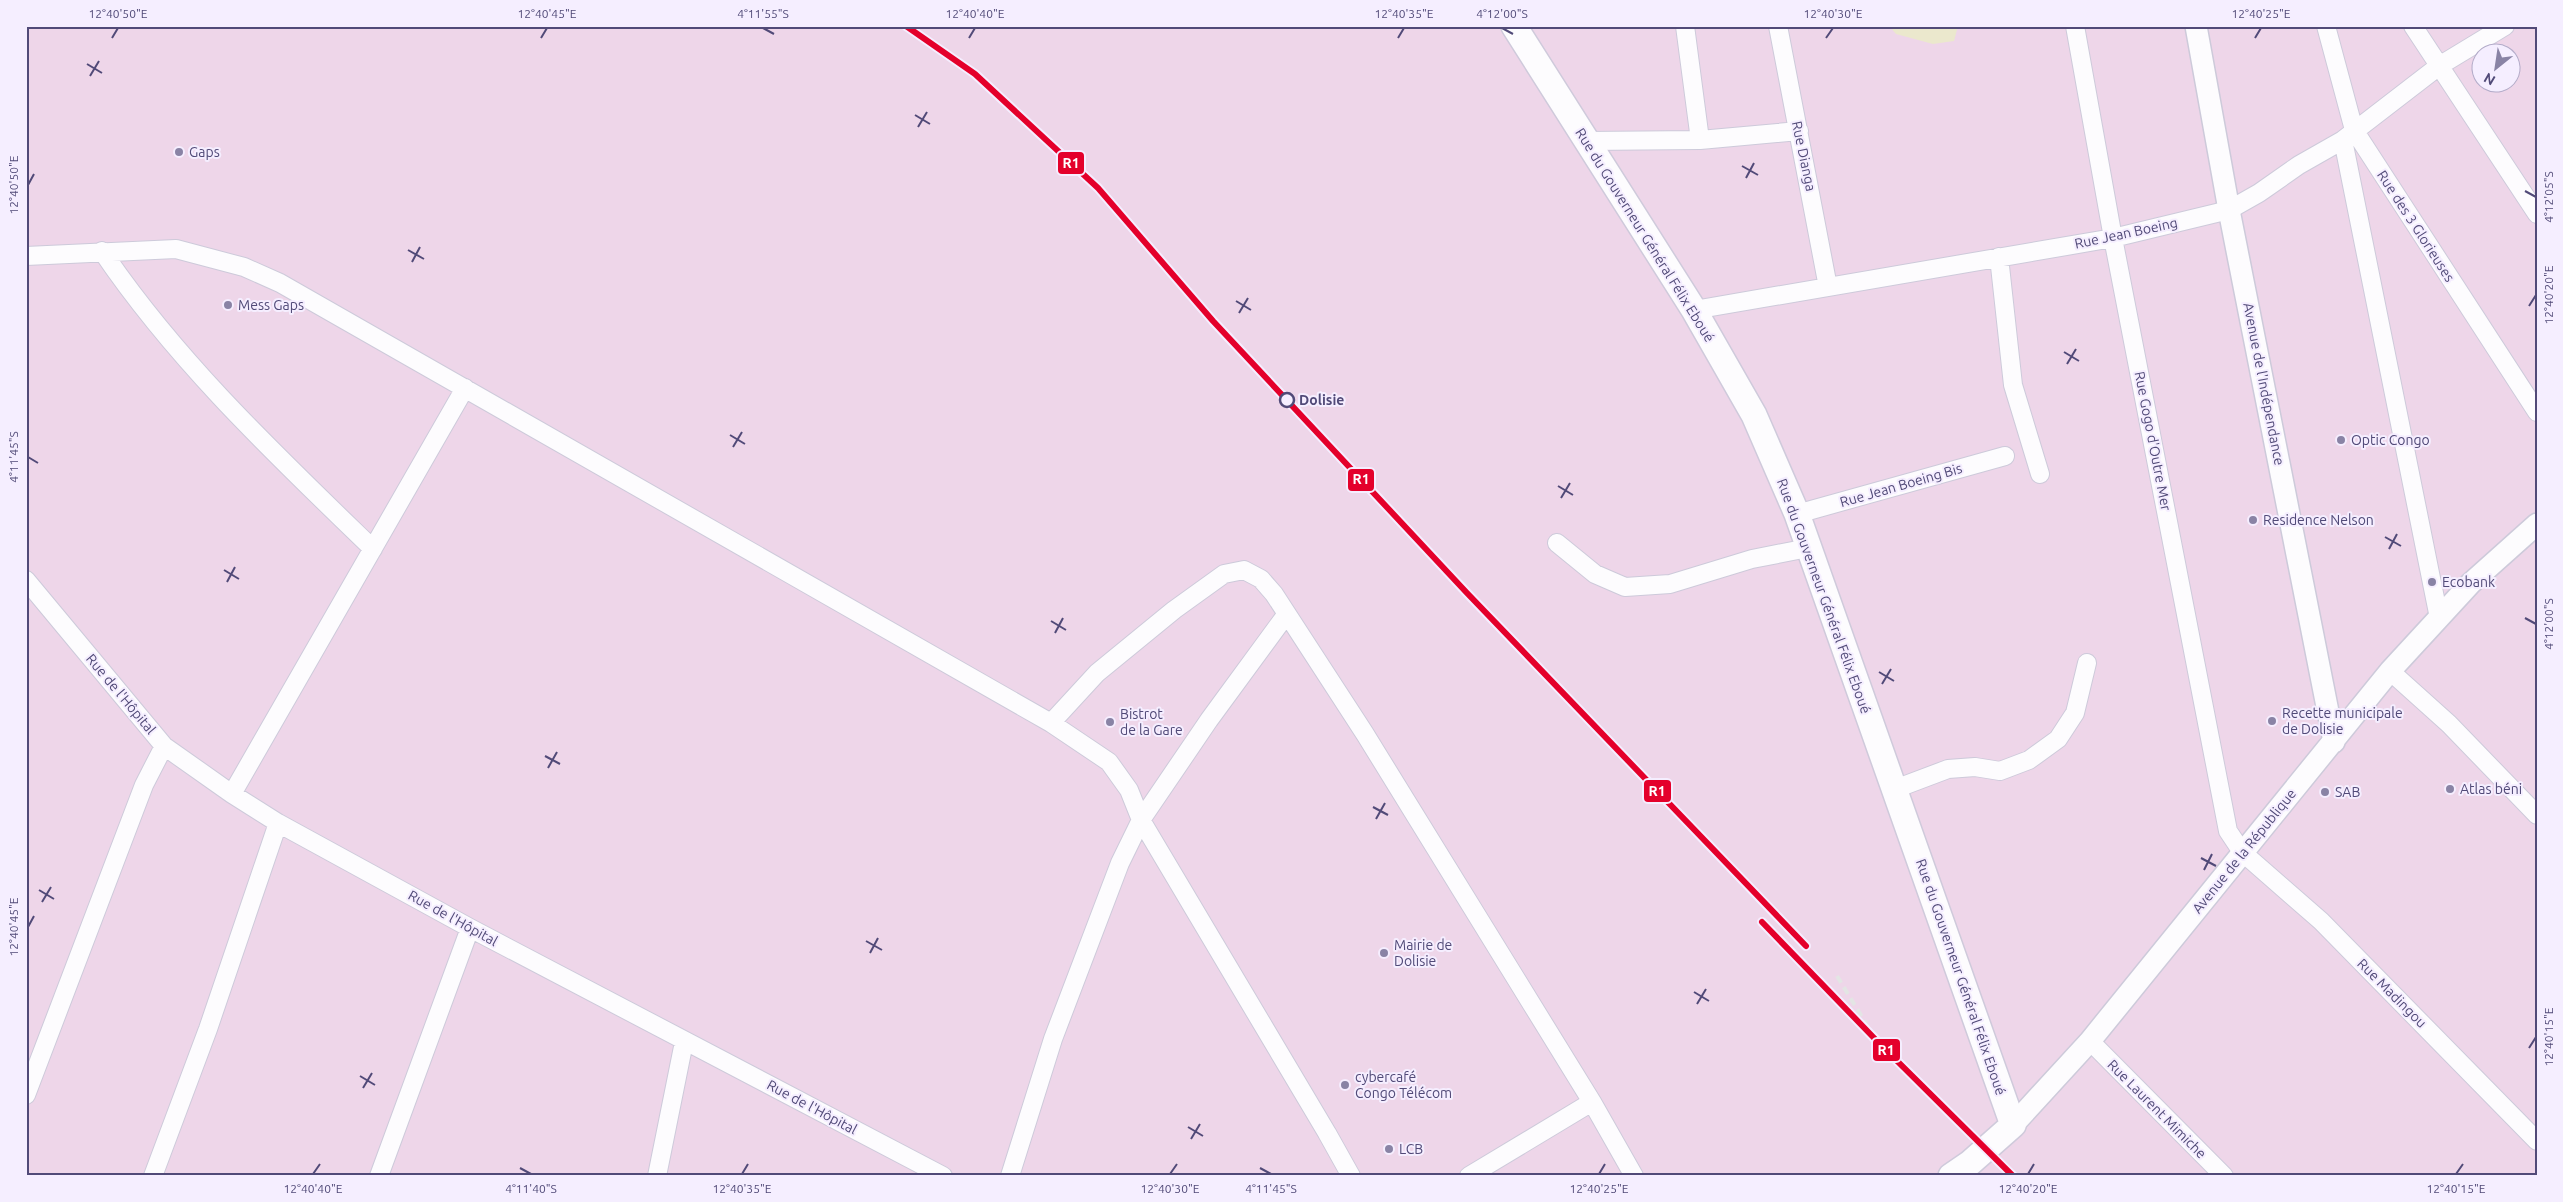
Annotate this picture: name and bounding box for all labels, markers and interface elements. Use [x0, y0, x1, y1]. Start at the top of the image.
text: 12°40'50"E [89, 7, 148, 20]
text: 12°40'45"E [518, 7, 577, 20]
text: 4°11'55"S [737, 7, 789, 20]
text: 12°40'40"E [946, 7, 1005, 20]
text: 12°40'35"E [1375, 7, 1434, 20]
text: 4°12'00"S [1476, 7, 1528, 20]
text: 12°40'30"E [1804, 7, 1863, 20]
text: 12°40'25"E [2232, 7, 2291, 20]
north arrow [2470, 42, 2520, 92]
text: N [2481, 70, 2498, 89]
street label: Rue Dianga [1789, 119, 1819, 193]
street label: Rue du Gouverneur Général Félix Eboué [1572, 125, 1718, 345]
place label: Gaps [189, 144, 220, 160]
marker: Gaps [173, 146, 185, 158]
line badge: R1 [1057, 151, 1085, 175]
text: 12°40'50"E [7, 155, 20, 214]
text: R1 [1062, 155, 1080, 171]
street label: Rue des 3 Glorieuses [2374, 167, 2458, 285]
text: 4°12'05"S [2542, 171, 2555, 223]
street label: Rue Jean Boeing [2073, 214, 2179, 252]
text: 12°40'20"E [2542, 265, 2555, 324]
place label: Mess Gaps [238, 297, 304, 313]
marker: Mess Gaps [222, 299, 234, 311]
street label: Avenue de l'Indépendance [2240, 301, 2288, 467]
street label: Rue Gogo d'Outre Mer [2132, 370, 2175, 513]
marker: Dolisie [1279, 392, 1295, 408]
place label: Dolisie [1299, 392, 1344, 408]
text: 4°11'45"S [7, 431, 20, 483]
place label: Optic Congo [2351, 432, 2430, 448]
marker: Optic Congo [2335, 434, 2347, 446]
street label: Rue Jean Boeing Bis [1838, 460, 1964, 510]
line badge: R1 [1347, 468, 1375, 492]
text: R1 [1352, 471, 1370, 487]
street label: Rue du Gouverneur Général Félix Eboué [1774, 476, 1874, 716]
place label: Residence Nelson [2263, 512, 2374, 528]
marker: Residence Nelson [2247, 514, 2259, 526]
place label: Ecobank [2442, 574, 2495, 590]
marker: Ecobank [2426, 576, 2438, 588]
text: 4°12'00"S [2542, 598, 2555, 650]
street label: Rue de l'Hôpital [83, 651, 159, 738]
place label: Recette municipale de Dolisie [2282, 705, 2403, 737]
place label: Bistrot de la Gare [1120, 706, 1183, 738]
marker: Recette municipale de Dolisie [2266, 715, 2278, 727]
marker: Bistrot de la Gare [1104, 716, 1116, 728]
line badge: R1 [1643, 779, 1672, 803]
place label: Atlas béni [2460, 781, 2522, 797]
text: R1 [1648, 783, 1666, 799]
marker: Atlas béni [2444, 783, 2456, 795]
place label: SAB [2335, 784, 2360, 800]
street label: Avenue de la République [2189, 786, 2299, 916]
marker: SAB [2319, 786, 2331, 798]
street label: Rue du Gouverneur Général Félix Eboué [1913, 857, 2009, 1097]
street label: Rue de l'Hôpital [406, 887, 501, 949]
text: 12°40'45"E [7, 897, 20, 956]
place label: Mairie de Dolisie [1394, 937, 1452, 969]
marker: Mairie de Dolisie [1378, 947, 1390, 959]
street label: Rue Madingou [2354, 955, 2430, 1031]
text: 12°40'15"E [2542, 1007, 2555, 1066]
line badge: R1 [1872, 1038, 1901, 1062]
text: R1 [1877, 1042, 1895, 1058]
street label: Rue Laurent Mimiche [2104, 1056, 2210, 1162]
place label: cybercafé Congo Télécom [1355, 1069, 1452, 1101]
street label: Rue de l'Hôpital [764, 1077, 860, 1138]
marker: cybercafé Congo Télécom [1339, 1079, 1351, 1091]
place label: LCB [1399, 1141, 1423, 1157]
marker: LCB [1383, 1143, 1395, 1155]
text: 12°40'40"E [284, 1182, 343, 1195]
text: 4°11'40"S [505, 1182, 557, 1195]
text: 12°40'35"E [713, 1182, 772, 1195]
text: 12°40'30"E [1141, 1182, 1200, 1195]
text: 4°11'45"S [1245, 1182, 1297, 1195]
text: 12°40'25"E [1570, 1182, 1629, 1195]
text: 12°40'20"E [1999, 1182, 2058, 1195]
text: 12°40'15"E [2427, 1182, 2486, 1195]

